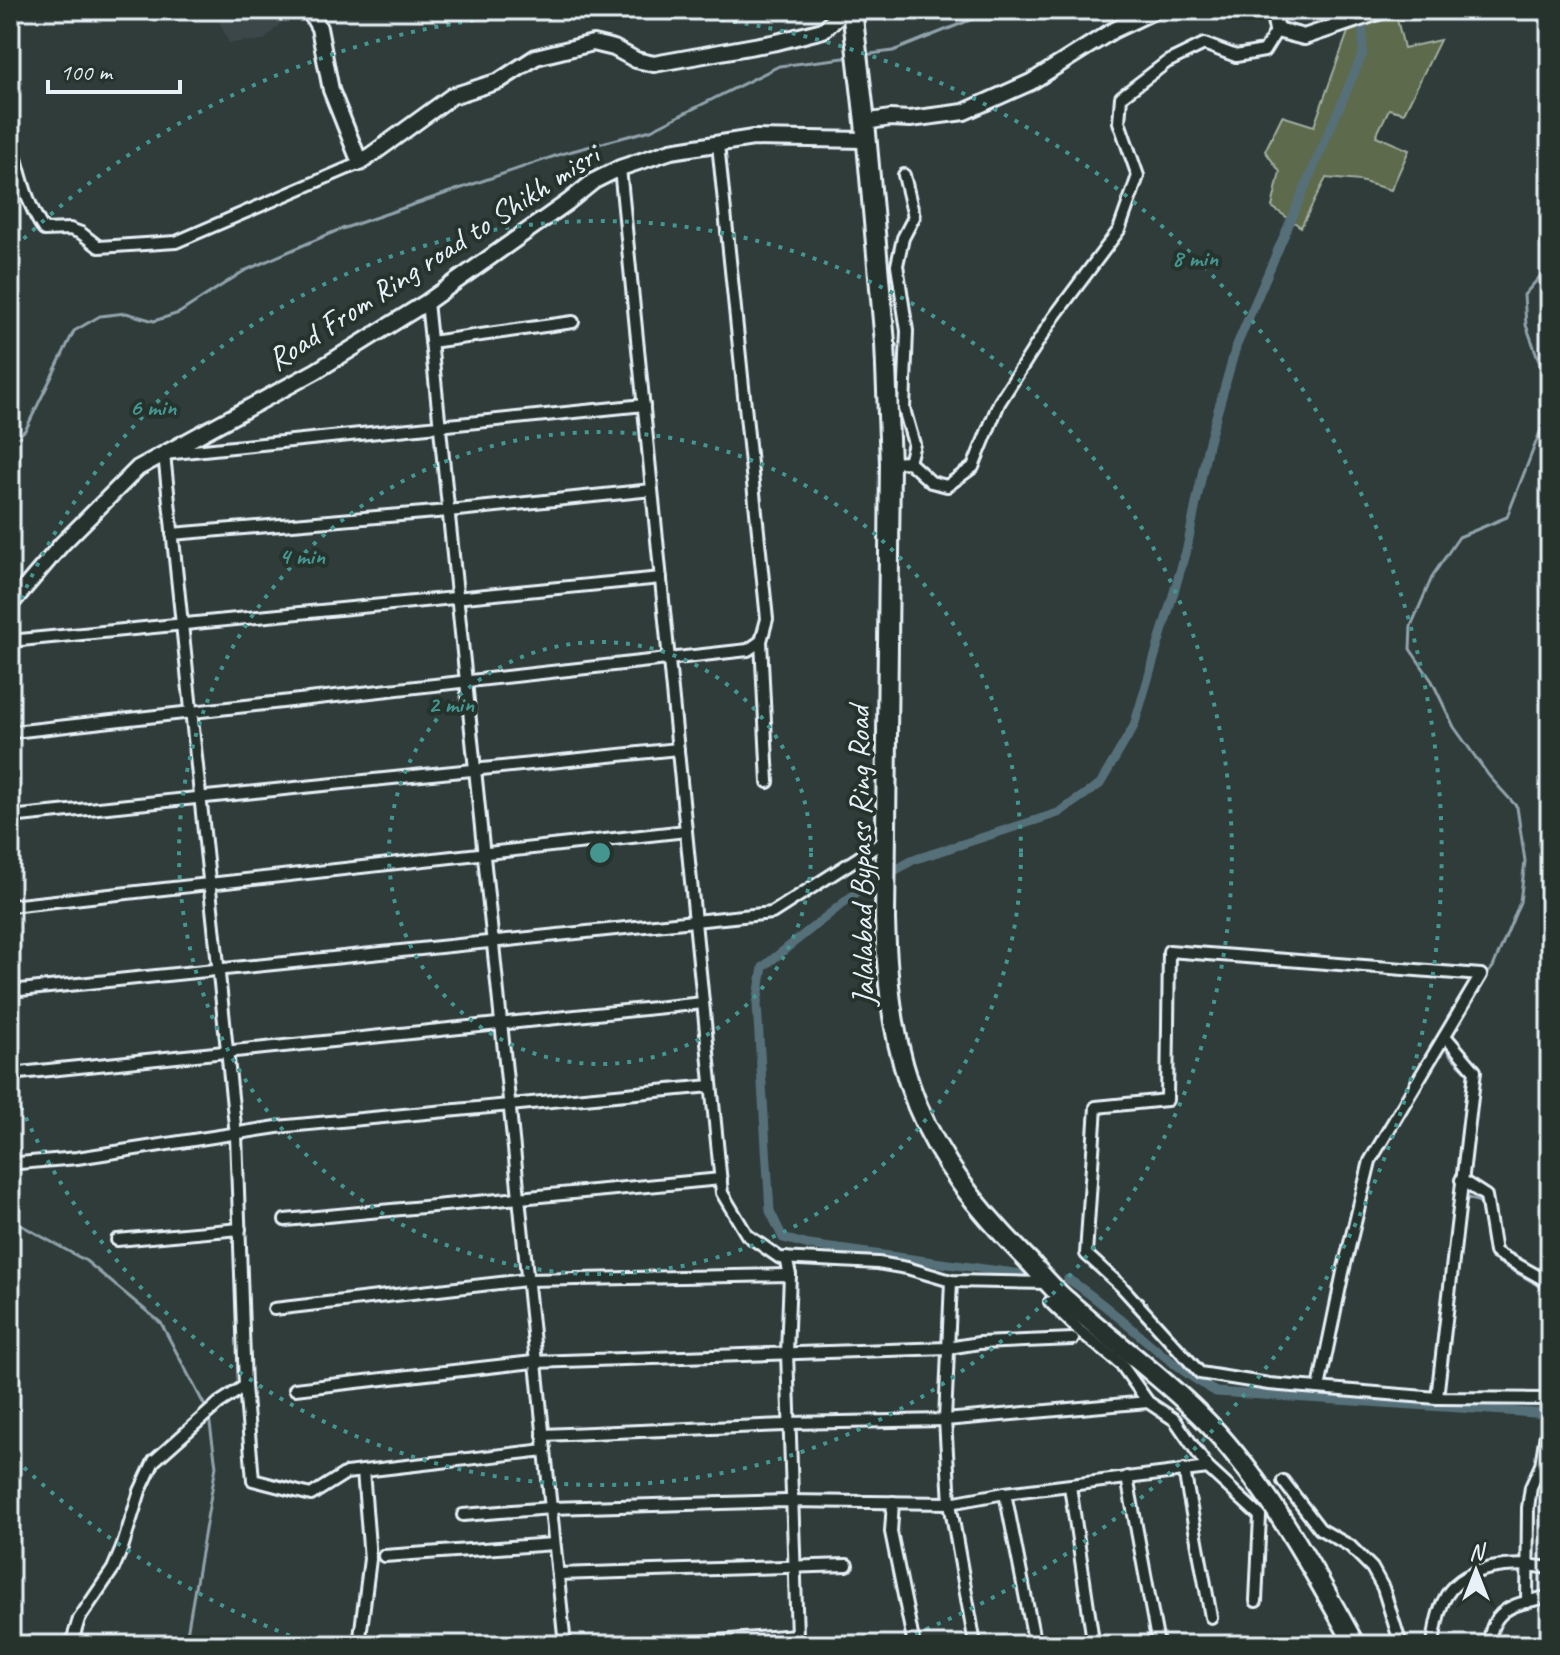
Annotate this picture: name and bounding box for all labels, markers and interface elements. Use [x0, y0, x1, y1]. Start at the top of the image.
scale bar [48, 44, 180, 94]
text: 100 m [60, 57, 114, 87]
street label: Road From Ring road to Shikh misri [259, 132, 610, 380]
text: 8 min [1172, 243, 1219, 273]
text: 6 min [130, 392, 177, 422]
text: 4 min [279, 541, 326, 571]
text: 2 min [428, 689, 475, 719]
street label: Jalalabad Bypass Ring Road [838, 700, 884, 1008]
centre of rings [586, 839, 614, 867]
north arrow [1436, 1531, 1516, 1611]
text: N [1469, 1538, 1486, 1566]

